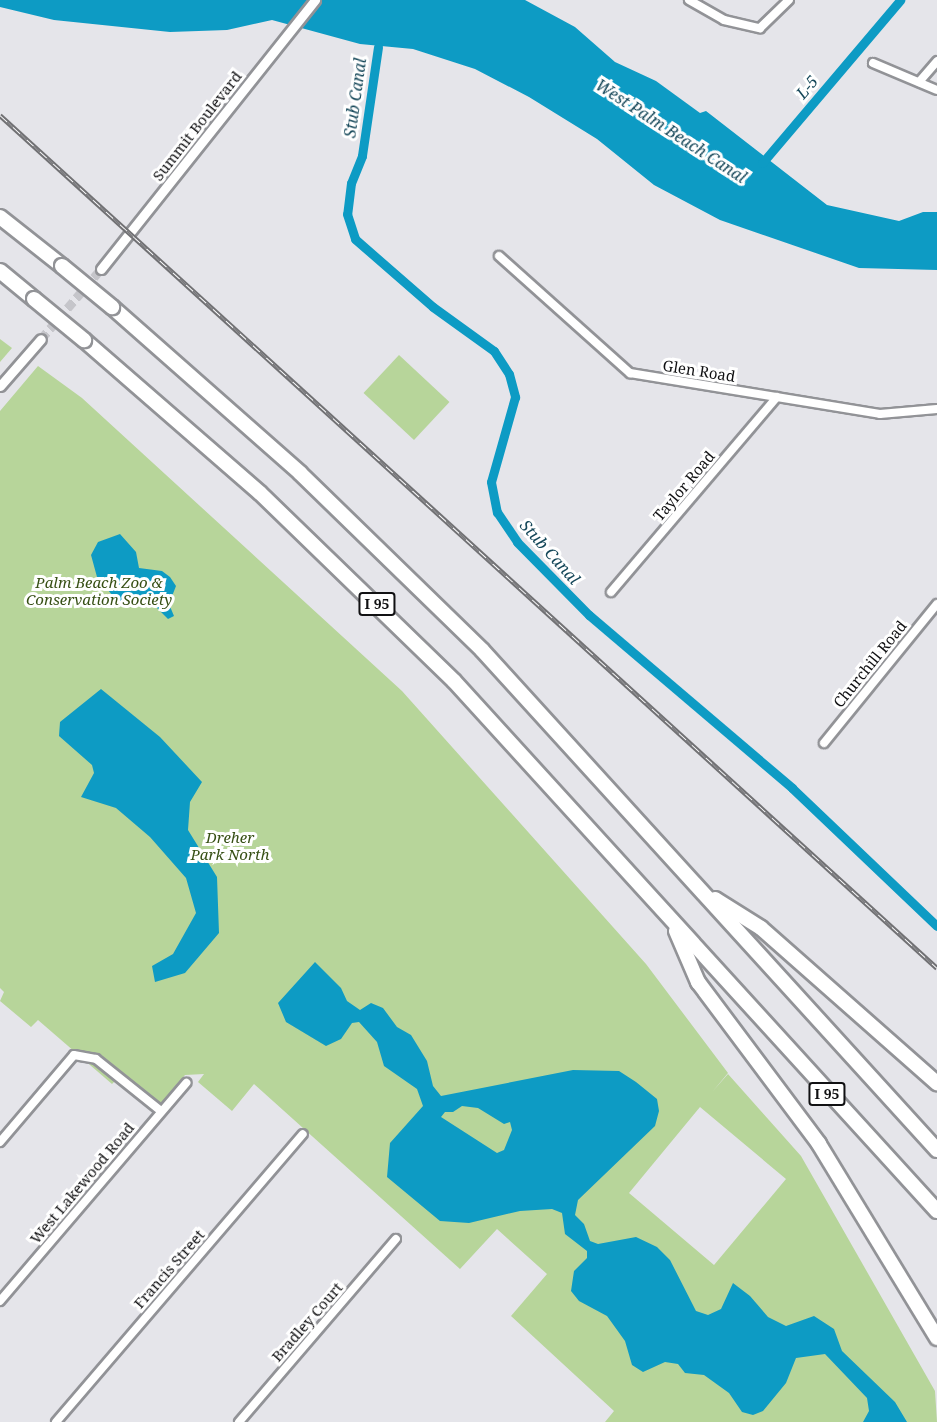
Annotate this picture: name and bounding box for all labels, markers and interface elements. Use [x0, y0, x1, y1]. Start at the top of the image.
water label: Stub Canal [340, 57, 370, 139]
street label: Summit Boulevard [149, 68, 245, 184]
water label: L-5 [792, 72, 822, 102]
water label: West Palm Beach Canal [592, 75, 750, 187]
street label: Glen Road [661, 356, 737, 386]
street label: Taylor Road [650, 447, 718, 525]
water label: Stub Canal [516, 516, 584, 588]
park label: Palm Beach Zoo & Conservation Society [26, 573, 172, 608]
road number: I 95 [358, 593, 397, 615]
street label: Churchill Road [830, 617, 910, 711]
park label: Dreher Park North [190, 828, 270, 863]
road number: I 95 [808, 1083, 846, 1105]
street label: West Lakewood Road [26, 1119, 138, 1247]
street label: Francis Street [130, 1226, 208, 1312]
street label: Bradley Court [268, 1279, 346, 1365]

